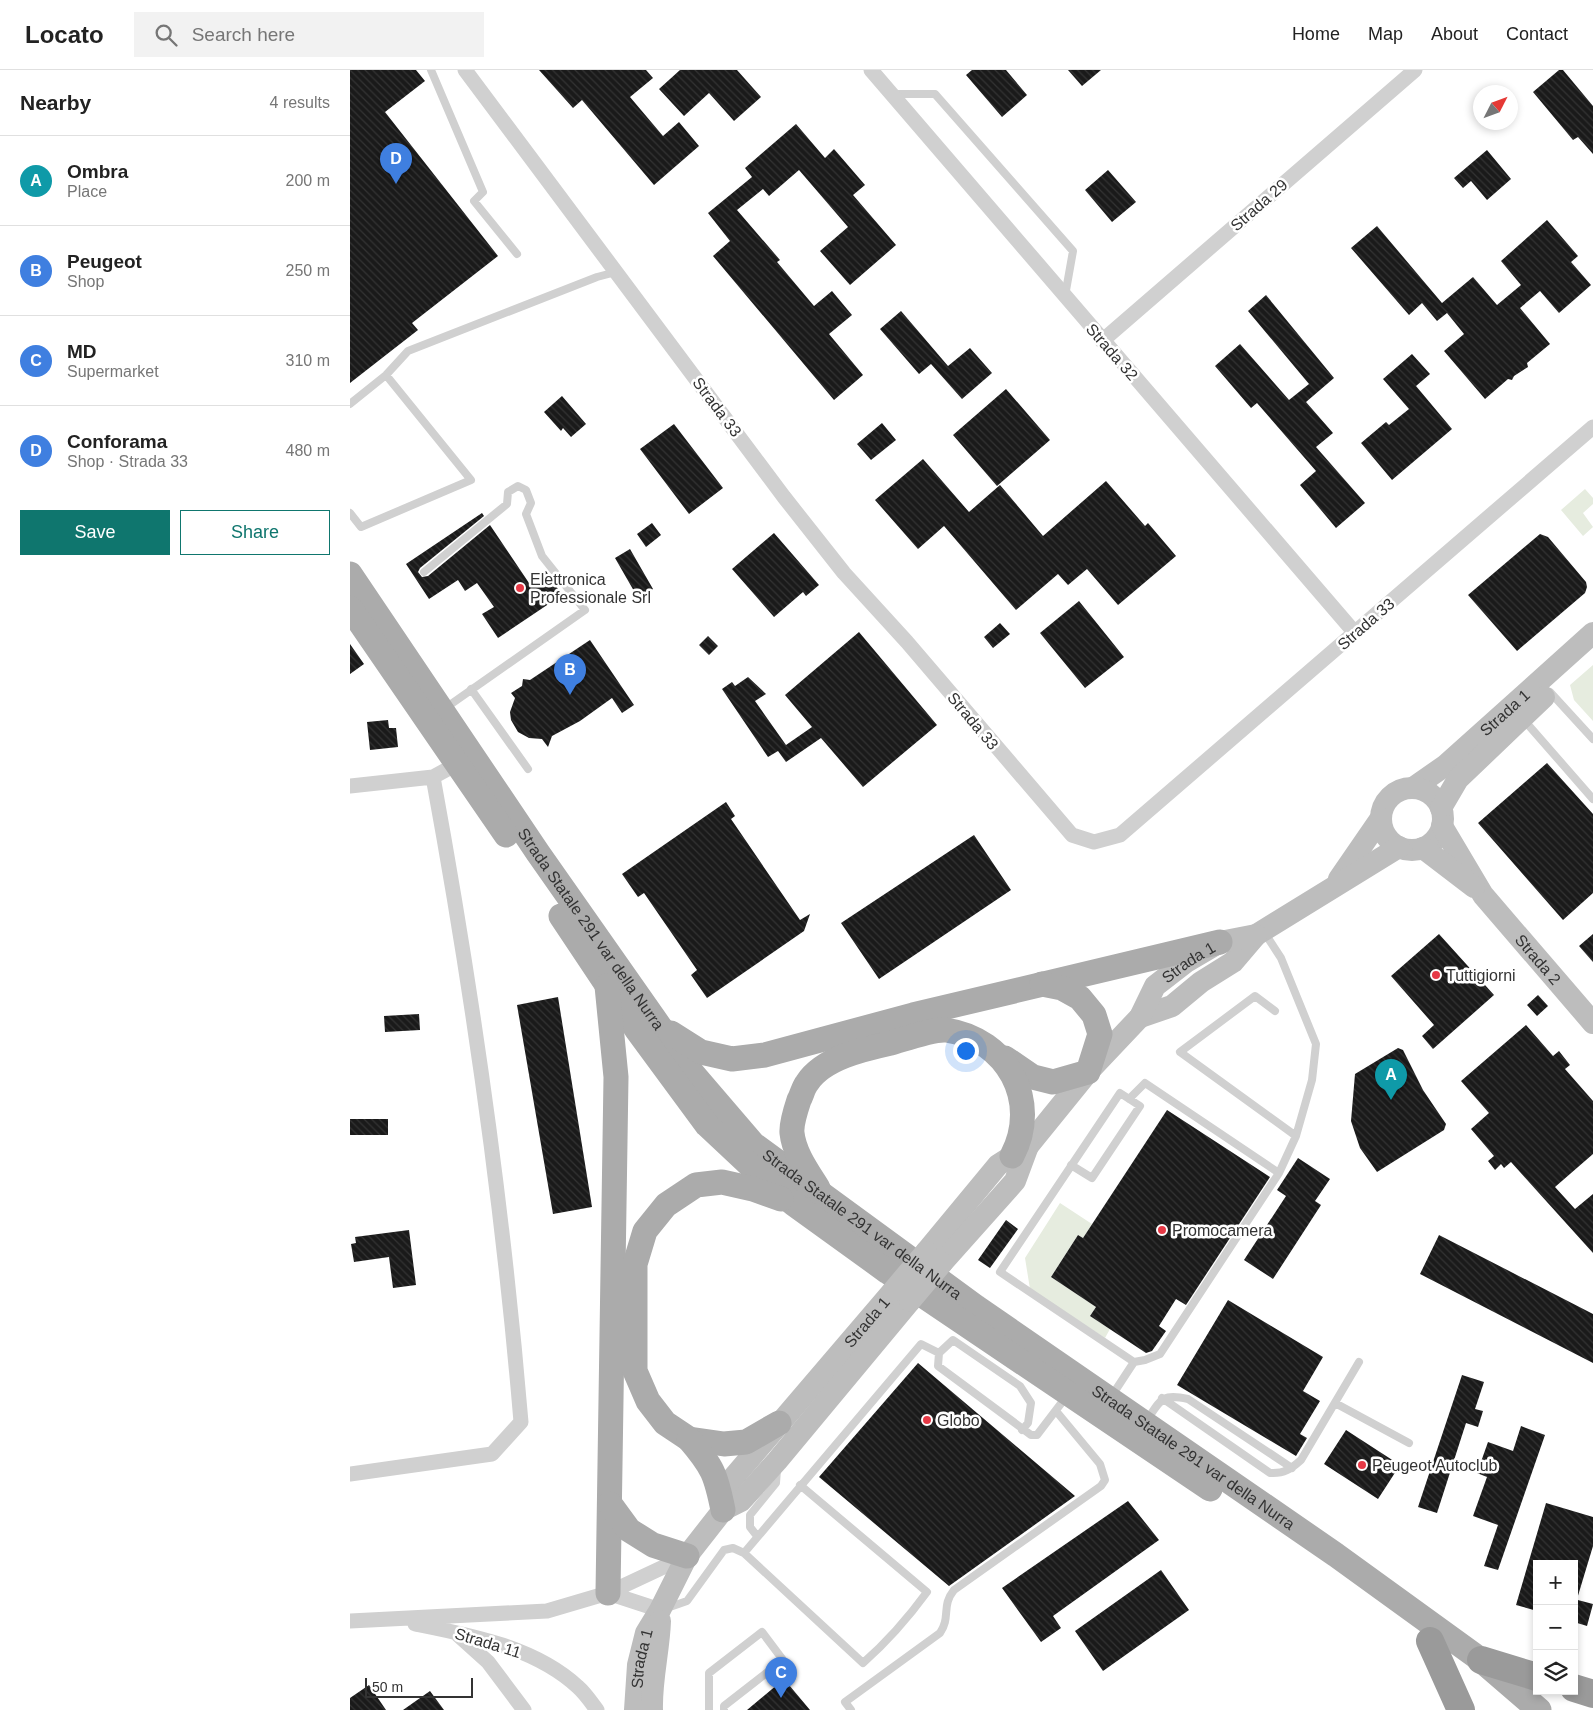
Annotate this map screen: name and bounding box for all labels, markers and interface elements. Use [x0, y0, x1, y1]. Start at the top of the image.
search box [134, 12, 484, 57]
text: Locato [25, 21, 104, 48]
icon: search [152, 21, 180, 49]
text: Search here [192, 24, 295, 45]
text: Home [1292, 24, 1340, 44]
text: Map [1368, 24, 1403, 44]
text: About [1431, 24, 1478, 44]
text: Contact [1506, 24, 1568, 44]
north arrow [1473, 85, 1518, 130]
text: Nearby [20, 91, 91, 114]
text: 4 results [270, 94, 330, 111]
pin: D [380, 143, 412, 184]
text: Ombra [67, 161, 128, 182]
text: A [30, 172, 42, 189]
text: 200 m [286, 172, 330, 189]
street label: Strada 29 [1227, 176, 1291, 234]
text: Place [67, 183, 107, 200]
text: Peugeot [67, 251, 142, 272]
text: B [30, 262, 42, 279]
text: 250 m [286, 262, 330, 279]
text: Shop [67, 273, 104, 290]
street label: Strada 32 [1083, 320, 1141, 384]
text: MD [67, 341, 97, 362]
text: C [30, 352, 42, 369]
text: 310 m [286, 352, 330, 369]
text: Supermarket [67, 363, 159, 380]
street label: Strada 33 [689, 374, 745, 440]
text: Conforama [67, 431, 167, 452]
text: D [30, 442, 42, 459]
text: 480 m [286, 442, 330, 459]
text: Shop · Strada 33 [67, 453, 188, 470]
button: Save [20, 510, 170, 555]
button: Share [180, 510, 330, 555]
place label: Elettronica Professionale Srl [530, 571, 651, 606]
marker: Elettronica Professionale Srl [514, 582, 526, 594]
street label: Strada 33 [1334, 595, 1398, 653]
pin: B [554, 654, 586, 695]
street label: Strada 1 [1476, 686, 1533, 739]
street label: Strada 33 [944, 689, 1002, 753]
street label: Strada Statale 291 var della Nurra [515, 825, 668, 1033]
street label: Strada 2 [1512, 931, 1564, 988]
street label: Strada 1 [1158, 938, 1218, 986]
place label: Tuttigiorni [1446, 967, 1516, 984]
marker: Tuttigiorni [1430, 969, 1442, 981]
your location [953, 1038, 979, 1064]
pin: A [1375, 1059, 1407, 1100]
street label: Strada Statale 291 var della Nurra [760, 1146, 965, 1302]
place label: Promocamera [1172, 1222, 1273, 1239]
marker: Promocamera [1156, 1224, 1168, 1236]
street label: Strada 1 [840, 1293, 893, 1350]
street label: Strada Statale 291 var della Nurra [1089, 1381, 1298, 1533]
place label: Globo [937, 1412, 980, 1429]
marker: Globo [921, 1414, 933, 1426]
place label: Peugeot Autoclub [1372, 1457, 1498, 1474]
marker: Peugeot Autoclub [1356, 1459, 1368, 1471]
map controls [1533, 1560, 1578, 1695]
button: + [1533, 1560, 1578, 1605]
button: − [1533, 1605, 1578, 1650]
street label: Strada 11 [453, 1625, 523, 1661]
street label: Strada 1 [628, 1627, 655, 1689]
button: layers [1533, 1650, 1578, 1695]
pin: C [765, 1657, 797, 1698]
scale bar [365, 1675, 472, 1698]
text: 50 m [372, 1679, 403, 1695]

